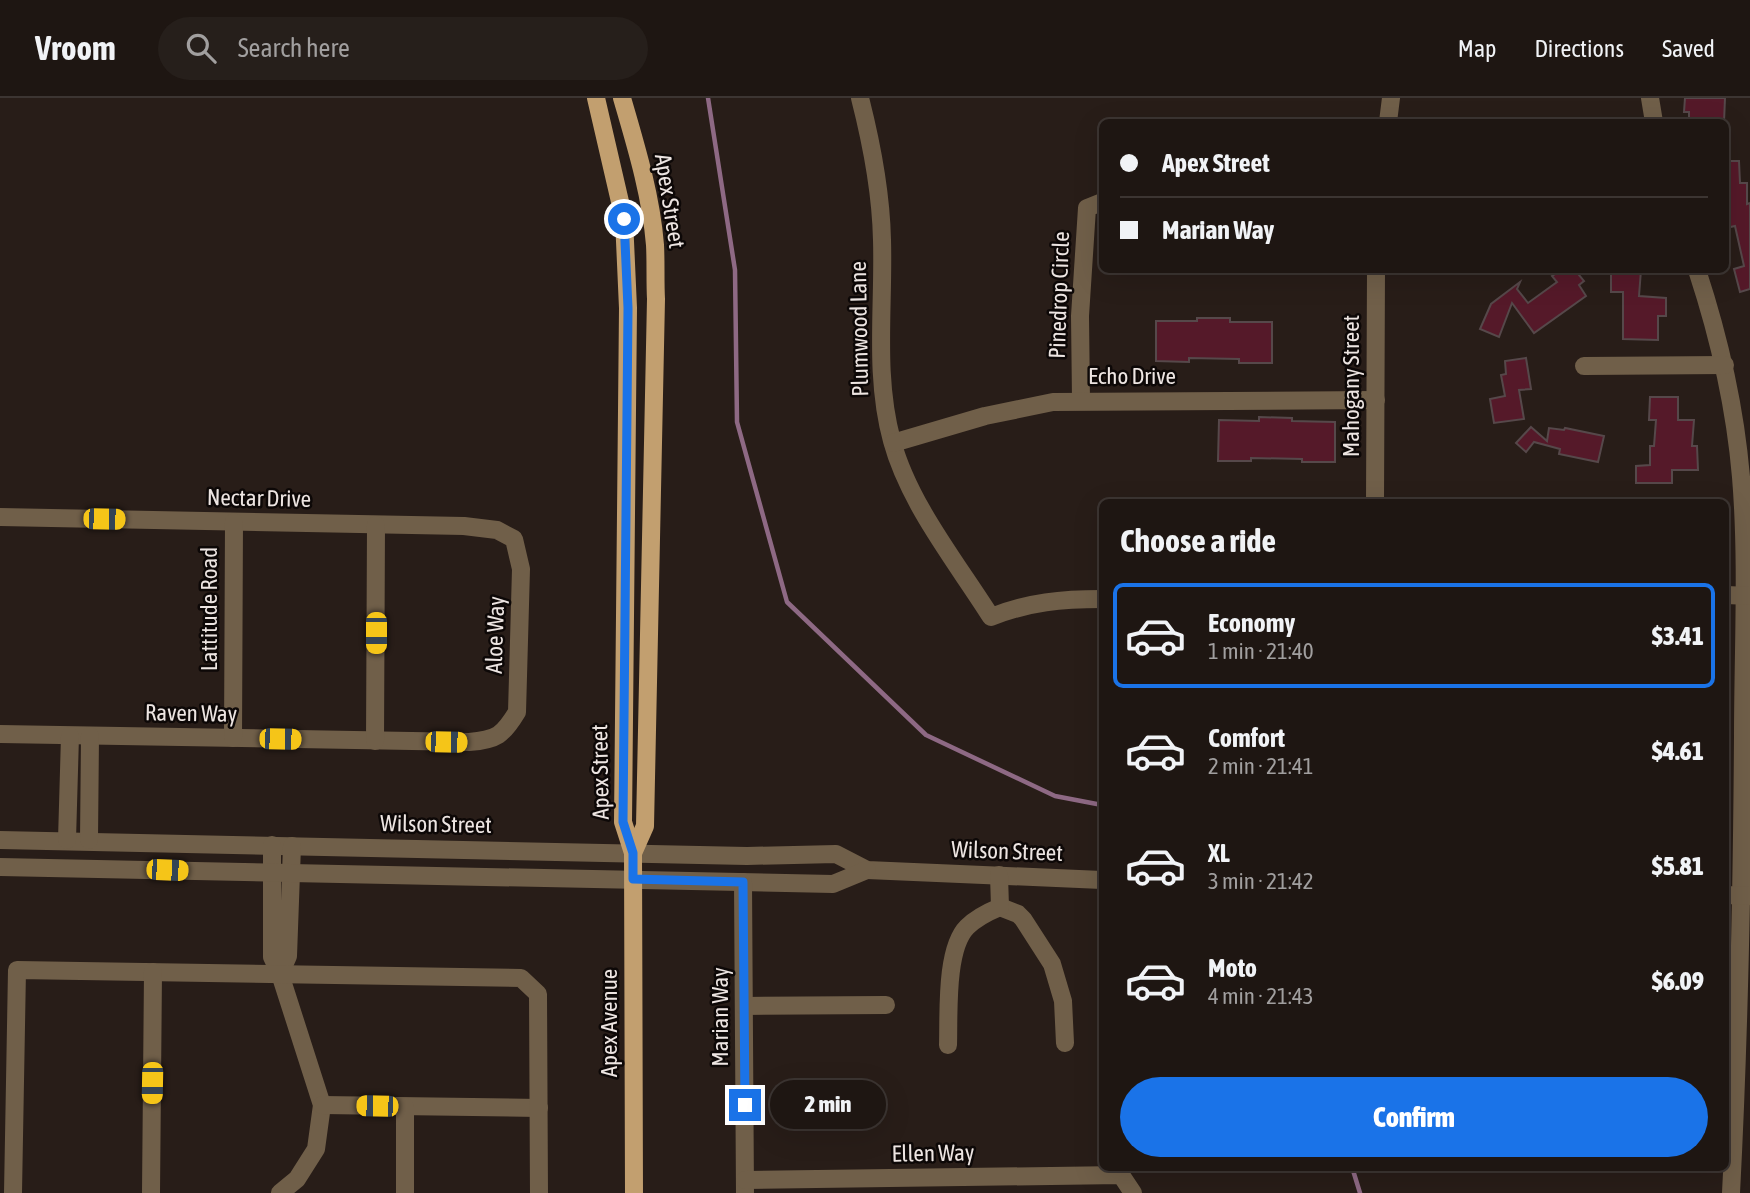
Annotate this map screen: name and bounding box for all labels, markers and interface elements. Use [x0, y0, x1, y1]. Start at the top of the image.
search box [158, 17, 648, 80]
text: Vroom [35, 29, 116, 67]
icon: search [182, 29, 220, 67]
text: Search here [238, 33, 350, 63]
text: Map [1458, 35, 1496, 62]
text: Directions [1534, 35, 1624, 62]
text: Saved [1662, 35, 1715, 62]
text: Apex Street [1162, 148, 1270, 178]
street label: Apex Street [650, 152, 690, 250]
route start [608, 203, 640, 235]
text: Marian Way [1162, 215, 1274, 245]
street label: Pinedrop Circle [1044, 231, 1074, 359]
street label: Plumwood Lane [845, 261, 873, 397]
street label: Mahogany Street [1338, 315, 1364, 457]
street label: Echo Drive [1088, 363, 1176, 389]
street label: Nectar Drive [207, 484, 311, 512]
car [83, 508, 126, 530]
text: Choose a ride [1120, 522, 1276, 559]
street label: Lattitude Road [196, 547, 222, 671]
street label: Aloe Way [481, 596, 509, 674]
icon: car [1124, 604, 1187, 667]
text: Economy [1208, 608, 1295, 638]
car [366, 612, 387, 654]
text: $3.41 [1652, 621, 1704, 651]
text: 1 min · 21:40 [1208, 638, 1314, 664]
street label: Raven Way [145, 699, 237, 727]
icon: car [1124, 719, 1187, 782]
text: Comfort [1208, 723, 1285, 753]
street label: Apex Street [586, 724, 614, 820]
car [259, 728, 302, 750]
car [425, 731, 468, 753]
text: $4.61 [1652, 736, 1704, 766]
text: 2 min · 21:41 [1208, 753, 1314, 779]
street label: Wilson Street [380, 810, 492, 838]
icon: car [1124, 834, 1187, 897]
street label: Wilson Street [951, 836, 1063, 866]
text: XL [1208, 838, 1230, 868]
text: $5.81 [1652, 851, 1704, 881]
car [146, 859, 189, 881]
text: 3 min · 21:42 [1208, 868, 1314, 894]
icon: car [1124, 949, 1187, 1012]
text: Moto [1208, 953, 1257, 983]
text: $6.09 [1652, 966, 1704, 996]
street label: Marian Way [707, 967, 733, 1067]
street label: Apex Avenue [596, 969, 622, 1077]
text: 4 min · 21:43 [1208, 983, 1314, 1009]
car [142, 1062, 163, 1104]
button: Confirm [1120, 1077, 1708, 1157]
callout: 2 min [770, 1080, 885, 1130]
route end [729, 1089, 761, 1121]
text: 2 min [805, 1091, 851, 1117]
car [356, 1095, 399, 1117]
street label: Ellen Way [891, 1139, 975, 1167]

